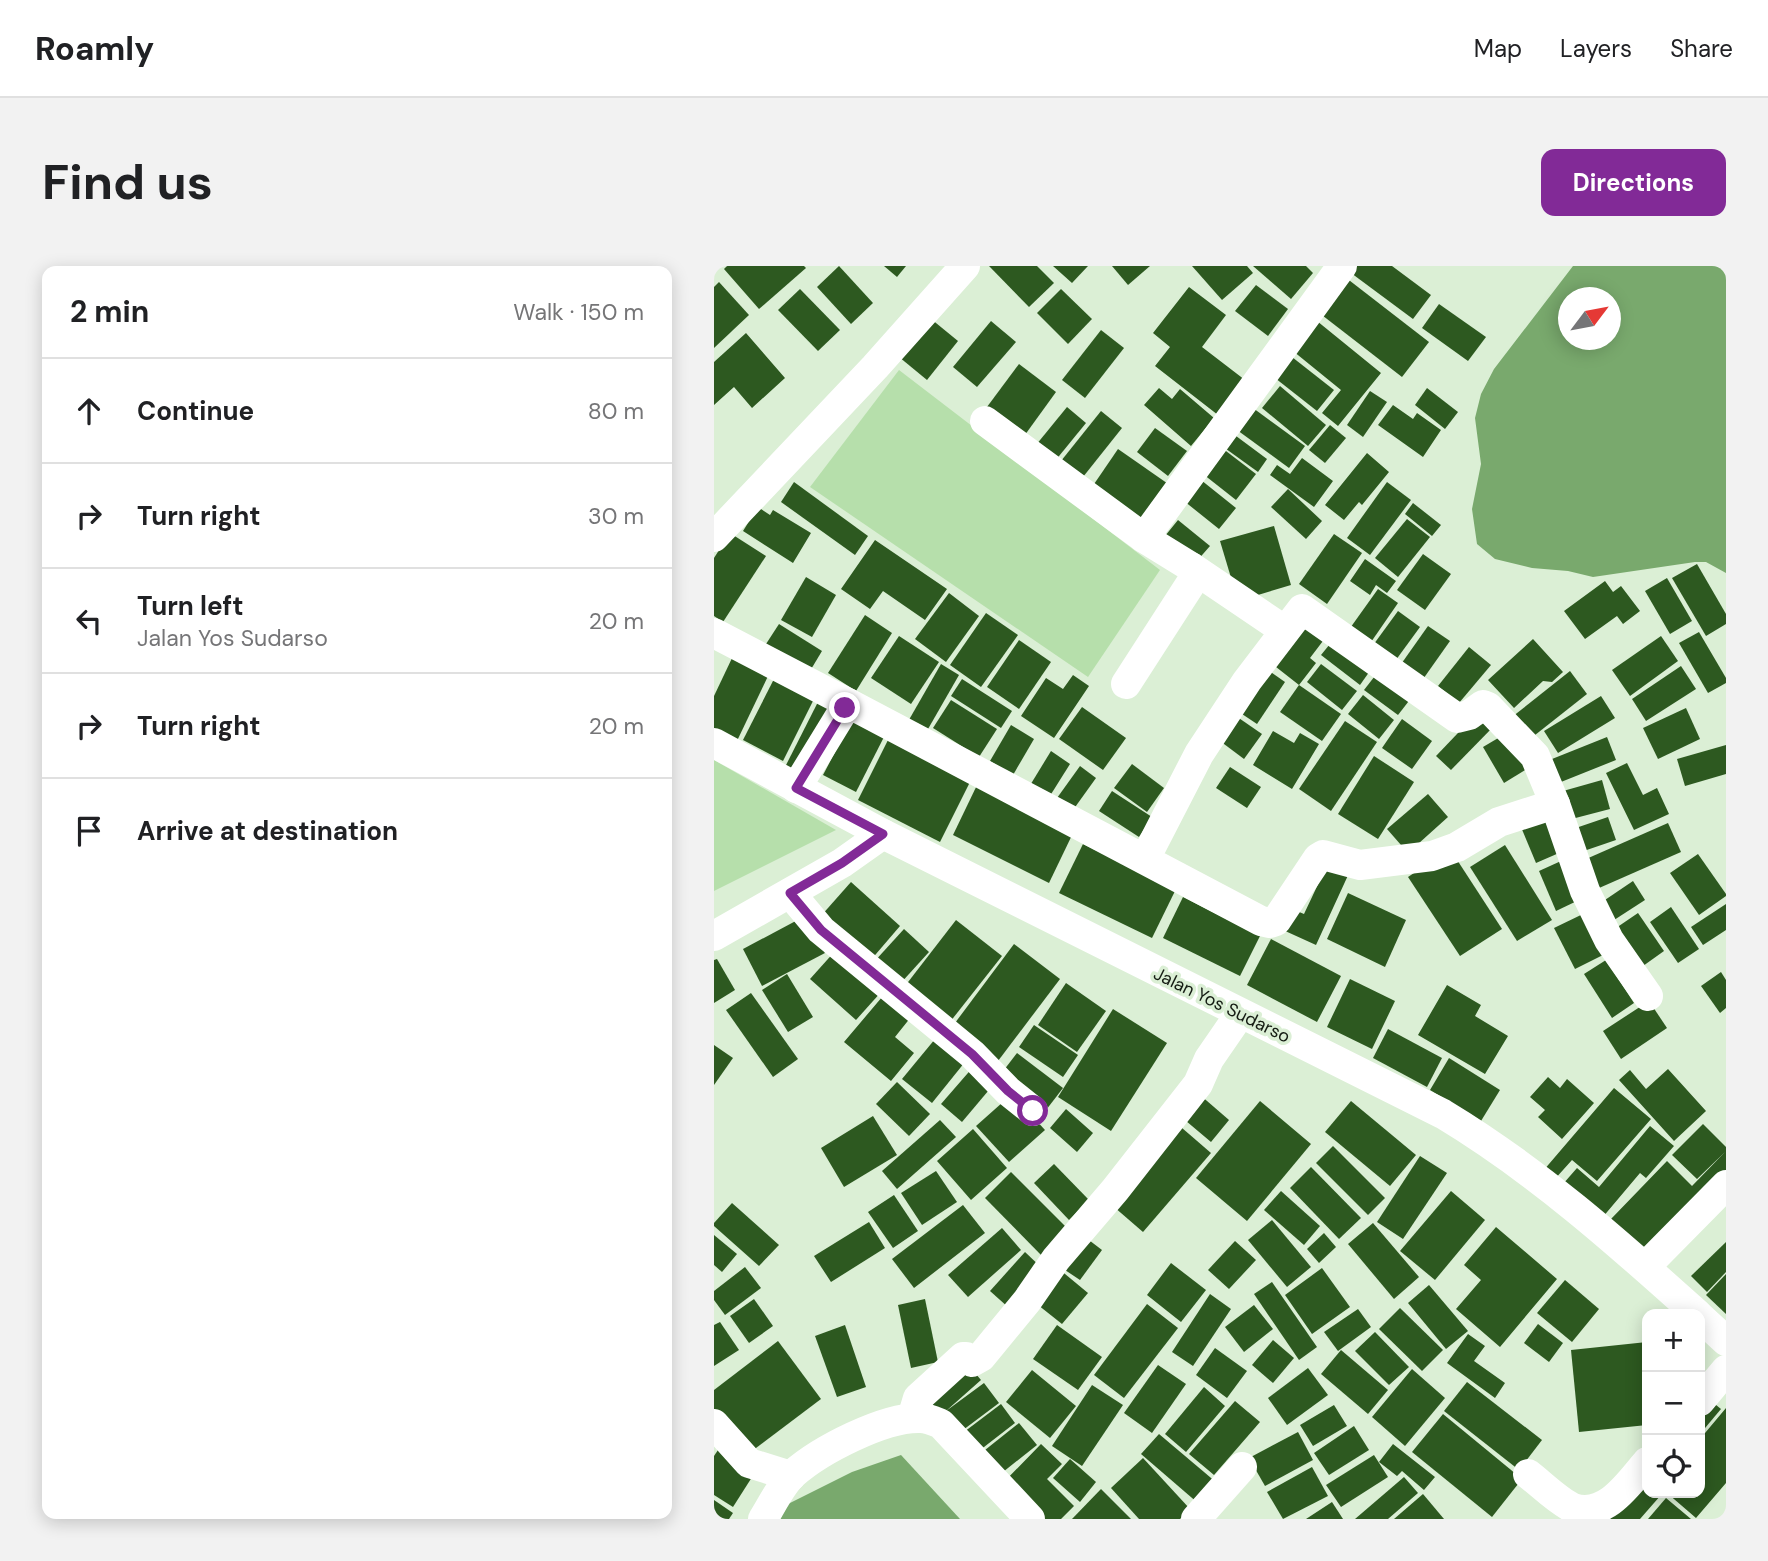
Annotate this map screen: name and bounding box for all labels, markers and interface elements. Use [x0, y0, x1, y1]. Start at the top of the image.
text: Roamly [35, 27, 154, 70]
text: Map [1474, 33, 1522, 64]
text: Layers [1560, 33, 1632, 64]
text: Share [1670, 33, 1733, 64]
button: Directions [1541, 149, 1726, 216]
text: Find us [42, 150, 213, 214]
north arrow [1558, 287, 1621, 350]
text: 2 min [70, 292, 149, 331]
text: Walk · 150 m [513, 297, 644, 327]
icon: ahead [70, 392, 108, 430]
text: Continue [137, 394, 254, 428]
text: 80 m [588, 396, 644, 426]
icon: right [70, 497, 108, 535]
text: Turn right [137, 499, 261, 533]
text: 30 m [588, 501, 644, 531]
text: Turn left [137, 589, 244, 623]
icon: left [70, 602, 108, 640]
text: 20 m [589, 606, 644, 636]
text: Jalan Yos Sudarso [137, 623, 328, 653]
route end [829, 692, 860, 723]
icon: right [70, 707, 108, 745]
text: Turn right [137, 709, 261, 743]
text: 20 m [589, 711, 644, 741]
icon: arrive [70, 812, 108, 850]
text: Arrive at destination [137, 814, 398, 848]
street label: Jalan Yos Sudarso [1150, 961, 1294, 1049]
route start [1017, 1095, 1048, 1126]
map controls [1642, 1309, 1705, 1498]
button: + [1642, 1309, 1705, 1372]
button: − [1642, 1372, 1705, 1435]
button: locate [1642, 1435, 1705, 1498]

